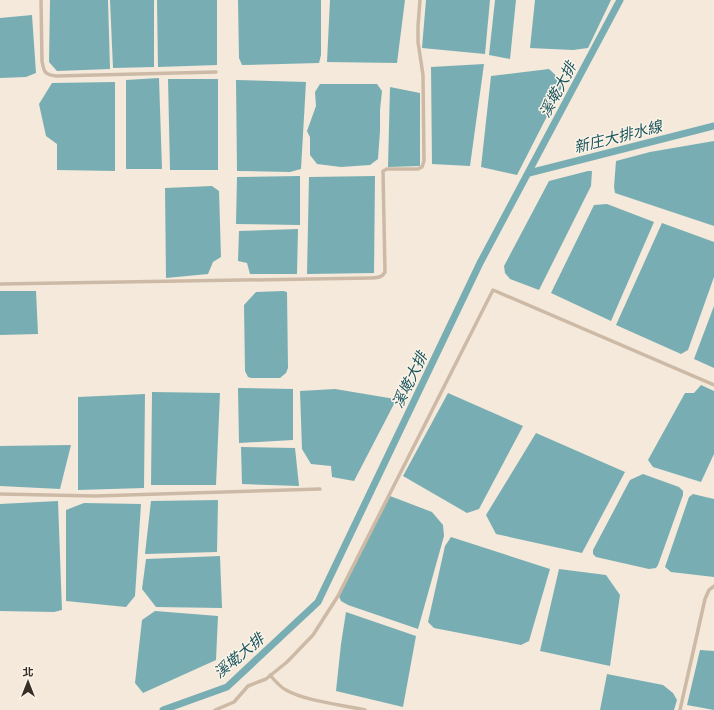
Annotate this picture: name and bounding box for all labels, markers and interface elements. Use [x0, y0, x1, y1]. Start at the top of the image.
water label: 溪墘大排 [536, 58, 581, 121]
water label: 新庄大排水線 [572, 117, 666, 157]
water label: 溪墘大排 [389, 347, 432, 411]
water label: 溪墘大排 [210, 629, 269, 682]
north arrow [8, 662, 48, 702]
text: 北 [23, 666, 34, 679]

